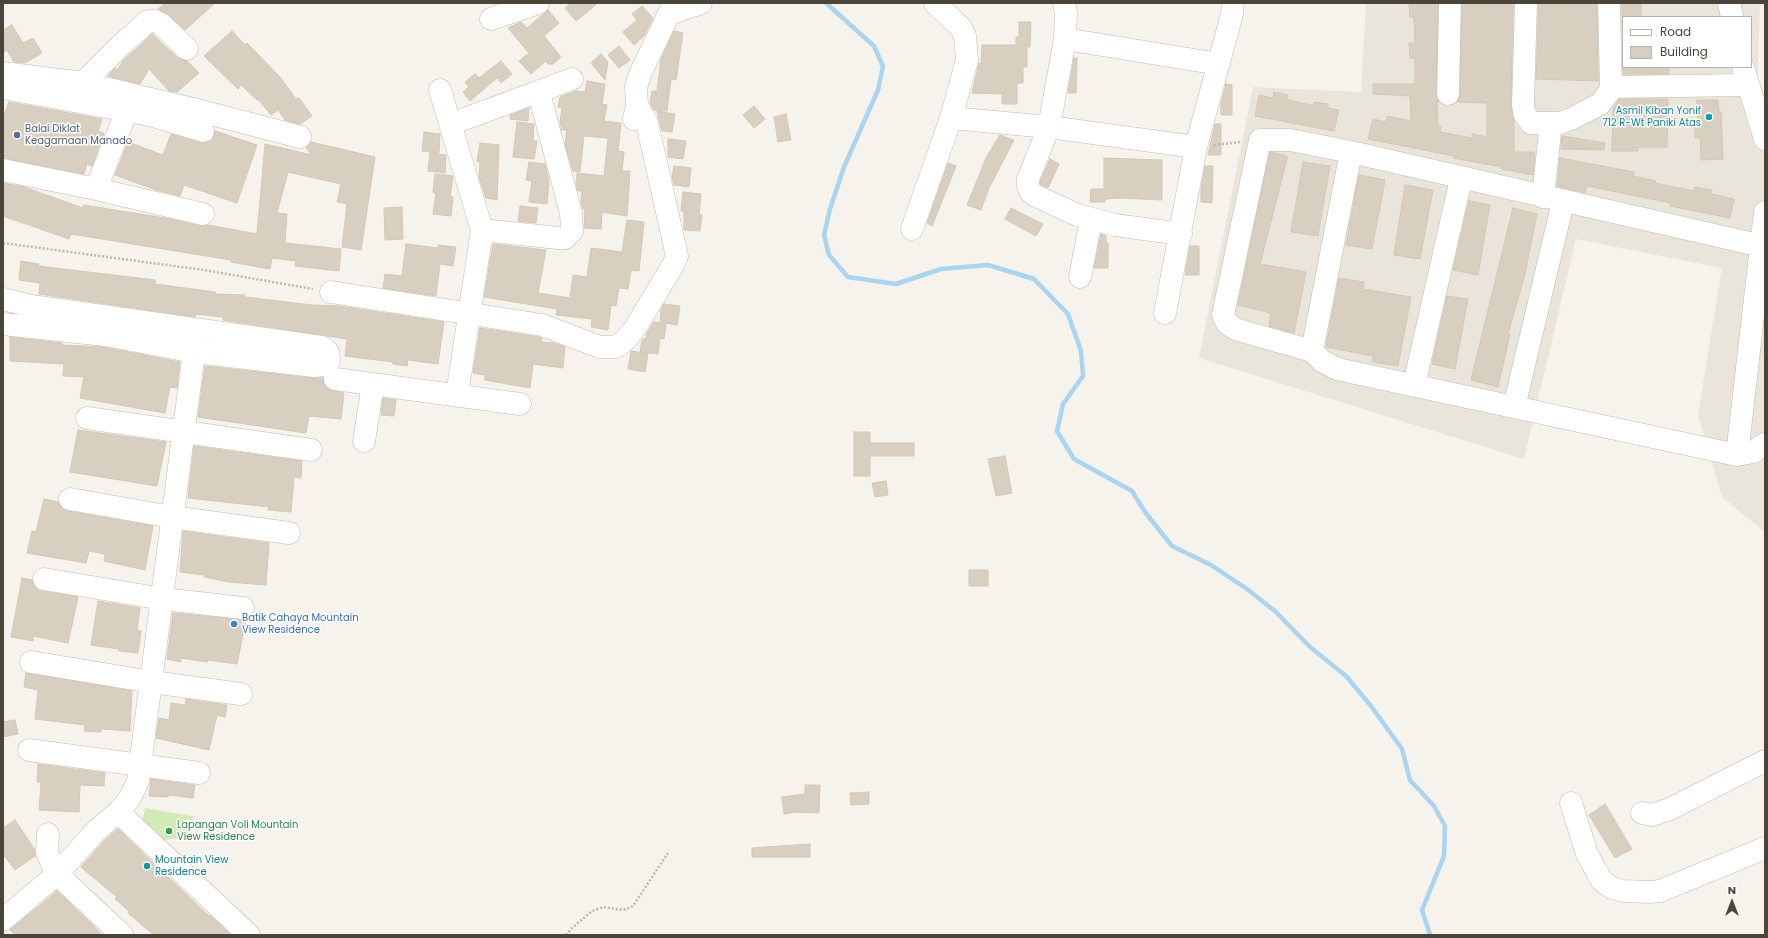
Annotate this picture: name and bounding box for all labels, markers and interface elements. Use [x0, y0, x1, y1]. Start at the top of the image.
legend [1622, 16, 1752, 68]
text: Road [1660, 23, 1691, 40]
text: Building [1660, 43, 1708, 60]
place label: Asmil Kiban Yonif 712 R-Wt Paniki Atas [1602, 105, 1701, 128]
marker: Asmil Kiban Yonif 712 R-Wt Paniki Atas [1704, 112, 1714, 122]
place label: Balai Diklat Keagamaan Manado [25, 123, 132, 146]
marker: Balai Diklat Keagamaan Manado [12, 130, 22, 140]
place label: Batik Cahaya Mountain View Residence [242, 612, 359, 636]
marker: Batik Cahaya Mountain View Residence [229, 619, 239, 629]
place label: Lapangan Voli Mountain View Residence [177, 819, 298, 842]
marker: Lapangan Voli Mountain View Residence [164, 826, 174, 836]
place label: Mountain View Residence [155, 854, 228, 878]
marker: Mountain View Residence [142, 861, 152, 871]
north arrow [1712, 882, 1752, 922]
text: N [1728, 882, 1736, 898]

